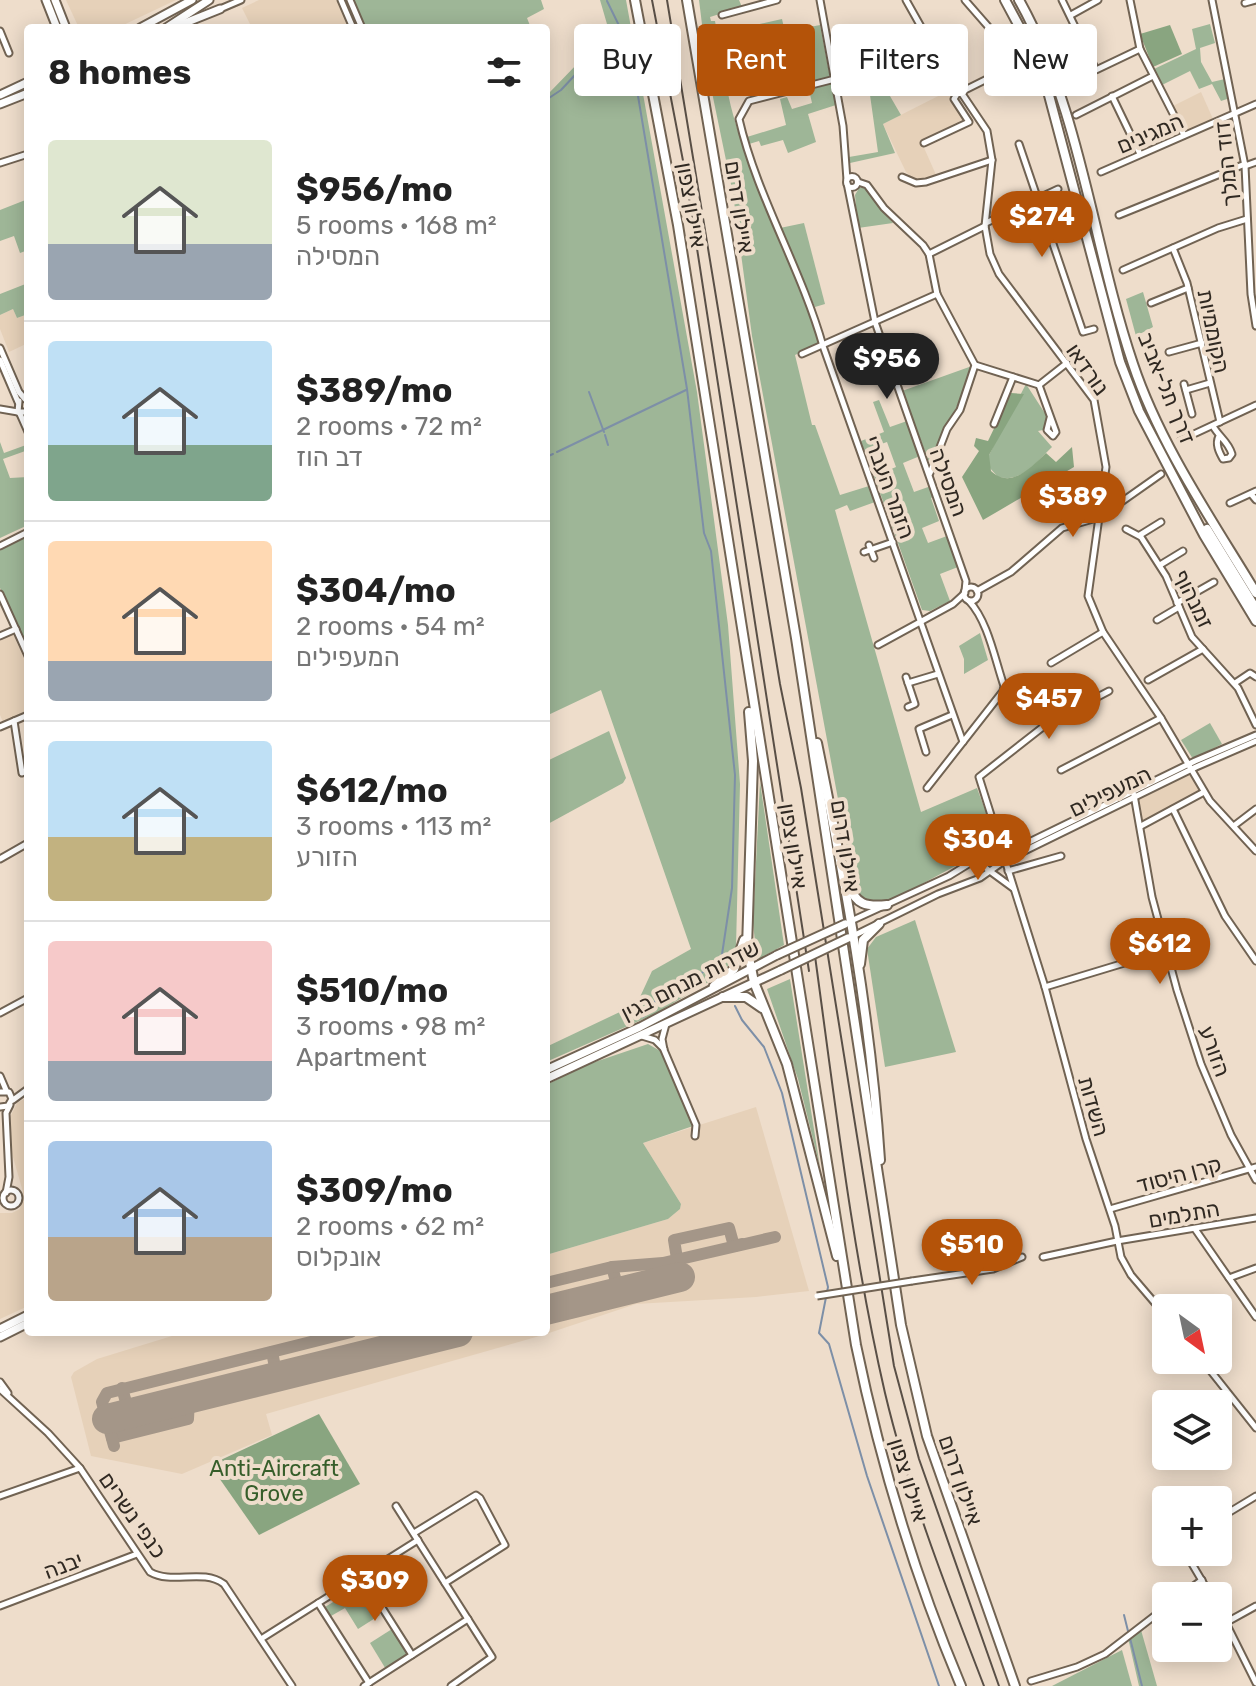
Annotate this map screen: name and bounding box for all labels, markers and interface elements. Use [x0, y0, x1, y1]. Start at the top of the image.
chip: Buy [574, 24, 681, 96]
chip: Rent [697, 24, 815, 96]
chip: Filters [831, 24, 968, 96]
chip: New [984, 24, 1097, 96]
icon: filters [482, 50, 526, 94]
text: 8 homes [48, 52, 191, 93]
street label: המגינים [1113, 107, 1188, 160]
street label: דוד המלך [1209, 120, 1244, 208]
street label: איילון דרום [719, 159, 760, 255]
street label: איילון צפון [671, 160, 712, 250]
text: $956/mo [296, 169, 453, 210]
icon: home [112, 172, 208, 268]
pin: $274 [995, 191, 1089, 259]
text: $274 [1009, 201, 1075, 232]
text: 5 rooms · 168 m² [296, 210, 497, 241]
text: המסילה [296, 241, 380, 272]
street label: הקוממיות [1191, 287, 1236, 376]
street label: דרך תל-אביב [1132, 328, 1201, 448]
pin: $956 [840, 333, 934, 401]
street label: נורדאו [1060, 338, 1115, 400]
text: $956 [853, 343, 921, 374]
text: $389/mo [296, 370, 453, 411]
icon: home [112, 373, 208, 469]
text: 2 rooms · 72 m² [296, 411, 482, 442]
street label: הזמר העברי [858, 432, 921, 542]
text: דב הוז [296, 442, 363, 473]
street label: המסילה [924, 444, 973, 520]
pin: $389 [1026, 471, 1120, 539]
text: $389 [1039, 481, 1107, 512]
street label: זמנהוף [1168, 565, 1219, 633]
text: $304/mo [296, 570, 456, 611]
icon: home [112, 573, 208, 669]
text: 2 rooms · 54 m² [296, 611, 485, 642]
text: המעפילים [296, 642, 400, 673]
pin: $457 [1002, 673, 1096, 741]
text: $457 [1016, 683, 1082, 714]
street label: המעפילים [1065, 760, 1156, 823]
text: $612/mo [296, 770, 448, 811]
icon: home [112, 773, 208, 869]
street label: איילון דרום [825, 798, 866, 894]
street label: איילון צפון [773, 802, 814, 891]
text: 3 rooms · 113 m² [296, 811, 491, 842]
pin: $304 [931, 814, 1025, 882]
text: $304 [943, 824, 1013, 855]
text: הזורע [296, 842, 358, 873]
pin: $612 [1113, 918, 1207, 986]
text: $612 [1128, 928, 1192, 959]
street label: שדרות מנחם בגין [616, 934, 764, 1027]
text: $510/mo [296, 970, 448, 1011]
icon: home [112, 973, 208, 1069]
text: 3 rooms · 98 m² [296, 1011, 485, 1042]
street label: הזורע [1193, 1022, 1236, 1080]
text: Apartment [296, 1042, 427, 1073]
street label: השדות [1072, 1073, 1115, 1139]
street label: קרן היסוד [1134, 1150, 1225, 1199]
text: $309/mo [296, 1170, 453, 1211]
icon: home [112, 1173, 208, 1269]
street label: התלמים [1146, 1195, 1222, 1234]
text: 2 rooms · 62 m² [296, 1211, 484, 1242]
pin: $510 [925, 1219, 1019, 1287]
text: $510 [940, 1229, 1004, 1260]
text: אונקלוס [296, 1242, 381, 1273]
north arrow [1152, 1294, 1232, 1374]
map controls [1152, 1294, 1232, 1662]
button: layers [1152, 1390, 1232, 1470]
street label: איילון דרום [933, 1432, 988, 1529]
street label: איילון צפון [883, 1435, 934, 1525]
park label: Anti-Aircraft Grove [209, 1455, 339, 1507]
street label: כנפי נשרים [93, 1467, 172, 1564]
button: + [1152, 1486, 1232, 1566]
street label: יבנה [40, 1546, 87, 1585]
pin: $309 [328, 1555, 422, 1623]
text: $309 [341, 1565, 409, 1596]
button: − [1152, 1582, 1232, 1662]

